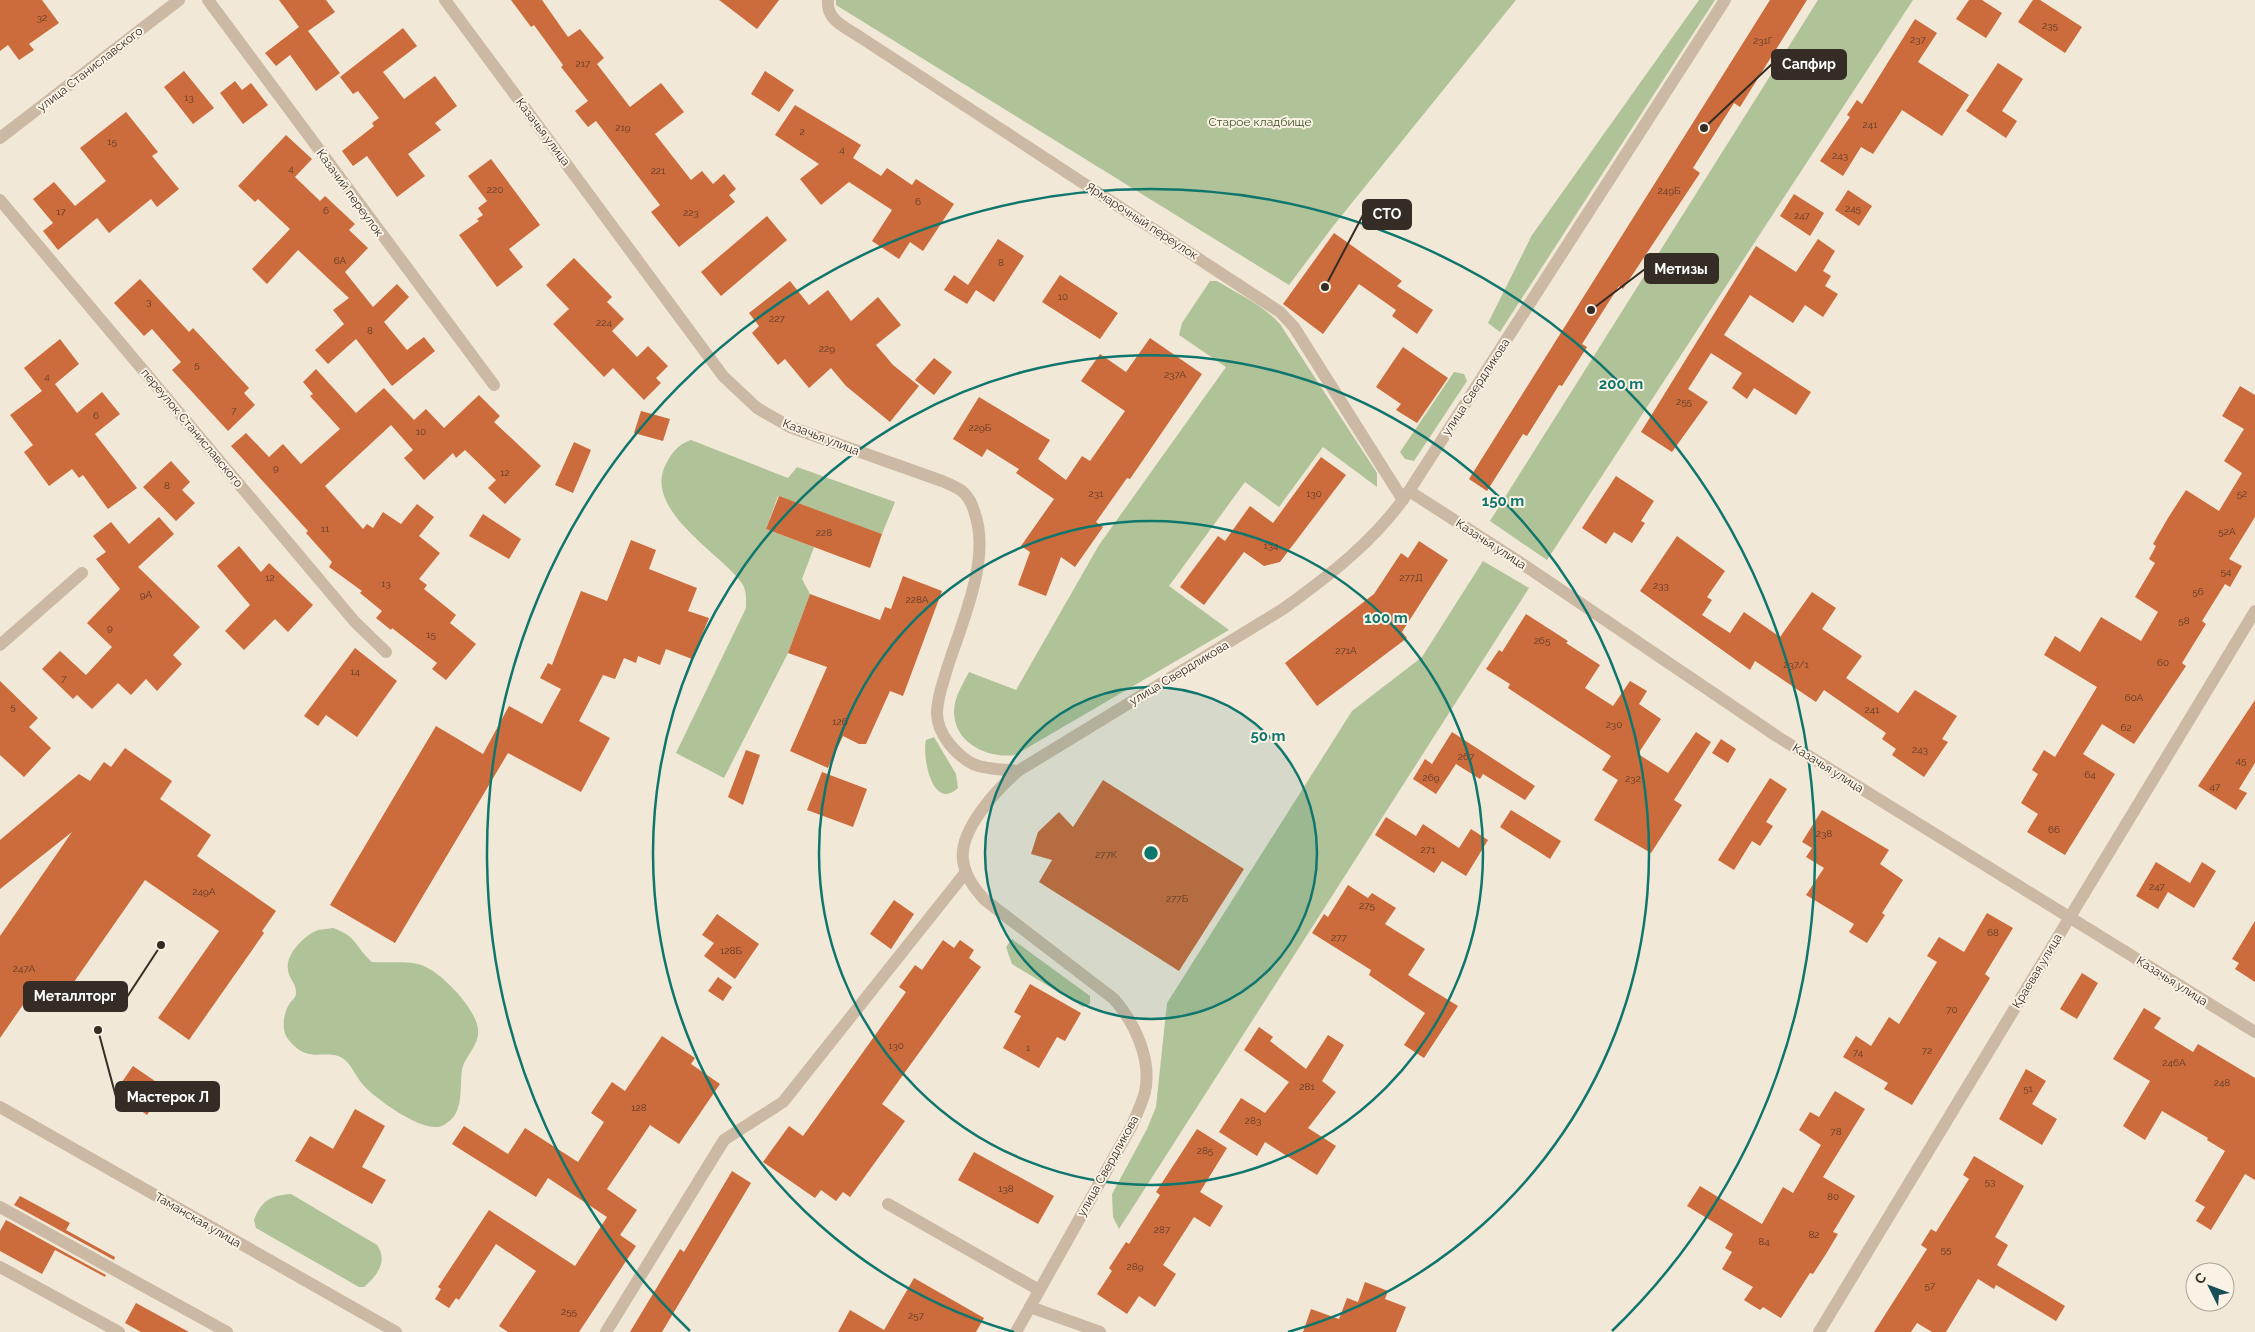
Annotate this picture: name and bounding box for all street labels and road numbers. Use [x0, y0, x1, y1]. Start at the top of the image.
street label: улица Станиславского [35, 24, 145, 114]
street label: Казачья улица [513, 95, 573, 169]
street label: Казачий переулок [314, 147, 386, 239]
street label: Ярмарочный переулок [1083, 179, 1201, 263]
street label: улица Свердликова [1439, 336, 1513, 438]
street label: переулок Станиславского [138, 366, 246, 490]
street label: Казачья улица [781, 416, 861, 458]
street label: Казачья улица [1453, 516, 1529, 572]
street label: улица Свердликова [1127, 638, 1231, 708]
street label: Казачья улица [1790, 741, 1866, 795]
street label: Краевая улица [2009, 931, 2065, 1011]
street label: Казачья улица [2134, 954, 2210, 1008]
street label: улица Свердликова [1074, 1113, 1142, 1219]
street label: Таманская улица [153, 1190, 243, 1250]

